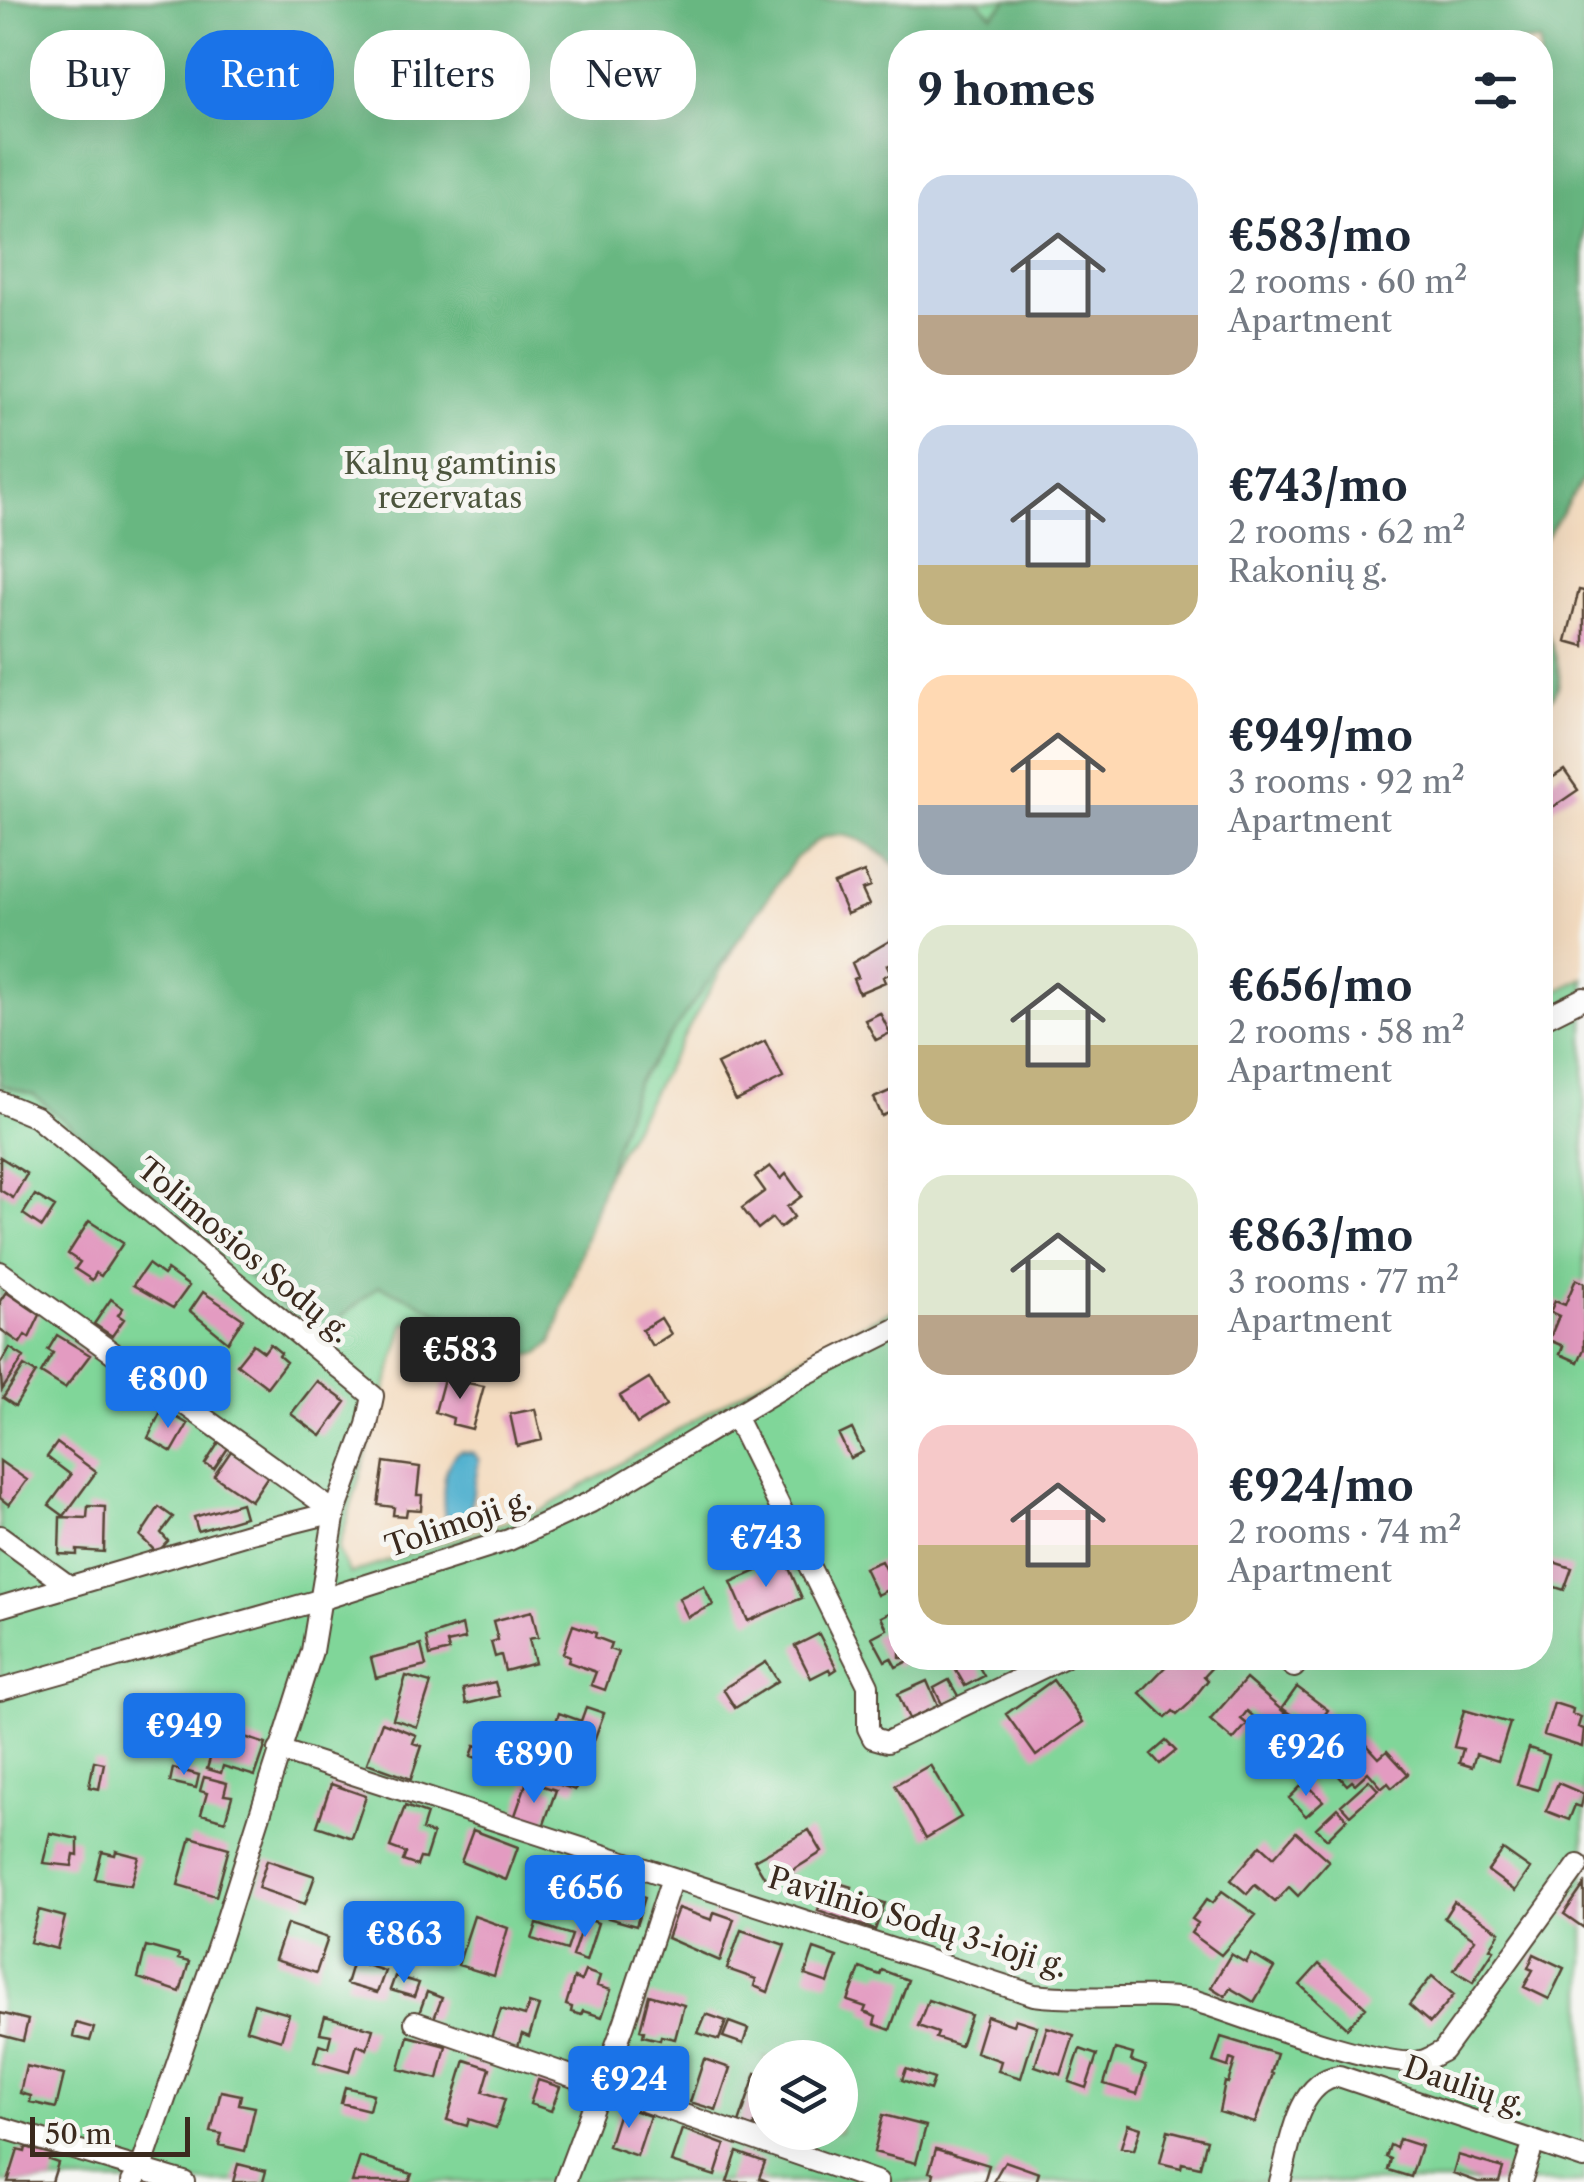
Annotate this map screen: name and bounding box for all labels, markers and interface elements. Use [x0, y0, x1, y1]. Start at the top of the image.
chip: Buy [30, 30, 165, 120]
chip: Rent [185, 30, 334, 120]
chip: Filters [354, 30, 530, 120]
chip: New [550, 30, 696, 120]
icon: filters [1468, 63, 1523, 118]
text: 9 homes [918, 64, 1096, 116]
text: €583/mo [1228, 210, 1411, 262]
icon: home [998, 215, 1118, 335]
text: 2 rooms · 60 m² [1228, 262, 1467, 301]
text: Apartment [1228, 301, 1392, 340]
park label: Kalnų gamtinis rezervatas [343, 445, 557, 516]
text: €743/mo [1228, 460, 1408, 512]
icon: home [998, 465, 1118, 585]
text: 2 rooms · 62 m² [1228, 512, 1466, 551]
text: Rakonių g. [1228, 551, 1388, 590]
text: €949/mo [1228, 710, 1413, 762]
icon: home [998, 715, 1118, 835]
text: 3 rooms · 92 m² [1228, 762, 1465, 801]
text: Apartment [1228, 801, 1392, 840]
text: €656/mo [1228, 960, 1412, 1012]
icon: home [998, 965, 1118, 1085]
text: 2 rooms · 58 m² [1228, 1012, 1465, 1051]
text: Apartment [1228, 1051, 1392, 1090]
street label: Tolimosios Sodų g. [129, 1150, 359, 1350]
text: €863/mo [1228, 1210, 1413, 1262]
icon: home [998, 1215, 1118, 1335]
text: 3 rooms · 77 m² [1228, 1262, 1459, 1301]
text: Apartment [1228, 1301, 1392, 1340]
pin: €583 [401, 1317, 519, 1402]
text: €583 [422, 1330, 498, 1369]
pin: €800 [109, 1346, 227, 1431]
text: €800 [128, 1359, 208, 1398]
text: €924/mo [1228, 1460, 1414, 1512]
icon: home [998, 1465, 1118, 1585]
street label: Tolimoji g. [380, 1481, 536, 1565]
pin: €743 [707, 1505, 825, 1590]
text: 2 rooms · 74 m² [1228, 1512, 1462, 1551]
text: €743 [729, 1518, 803, 1557]
text: Apartment [1228, 1551, 1392, 1590]
pin: €949 [125, 1693, 243, 1778]
text: €949 [145, 1706, 223, 1745]
pin: €926 [1247, 1714, 1365, 1799]
pin: €890 [475, 1721, 593, 1806]
text: €926 [1267, 1727, 1345, 1766]
text: €890 [494, 1734, 574, 1773]
pin: €656 [526, 1855, 644, 1940]
street label: Pavilnio Sodų 3-ioji g. [764, 1859, 1072, 1985]
text: €656 [547, 1868, 623, 1907]
pin: €863 [345, 1901, 463, 1986]
text: €863 [365, 1914, 443, 1953]
map controls [748, 2040, 858, 2150]
button: layers [748, 2040, 858, 2150]
pin: €924 [570, 2046, 688, 2131]
street label: Daulių g. [1399, 2048, 1531, 2124]
text: €924 [590, 2059, 668, 2098]
scale bar [30, 2112, 190, 2156]
text: 50 m [45, 2117, 112, 2151]

